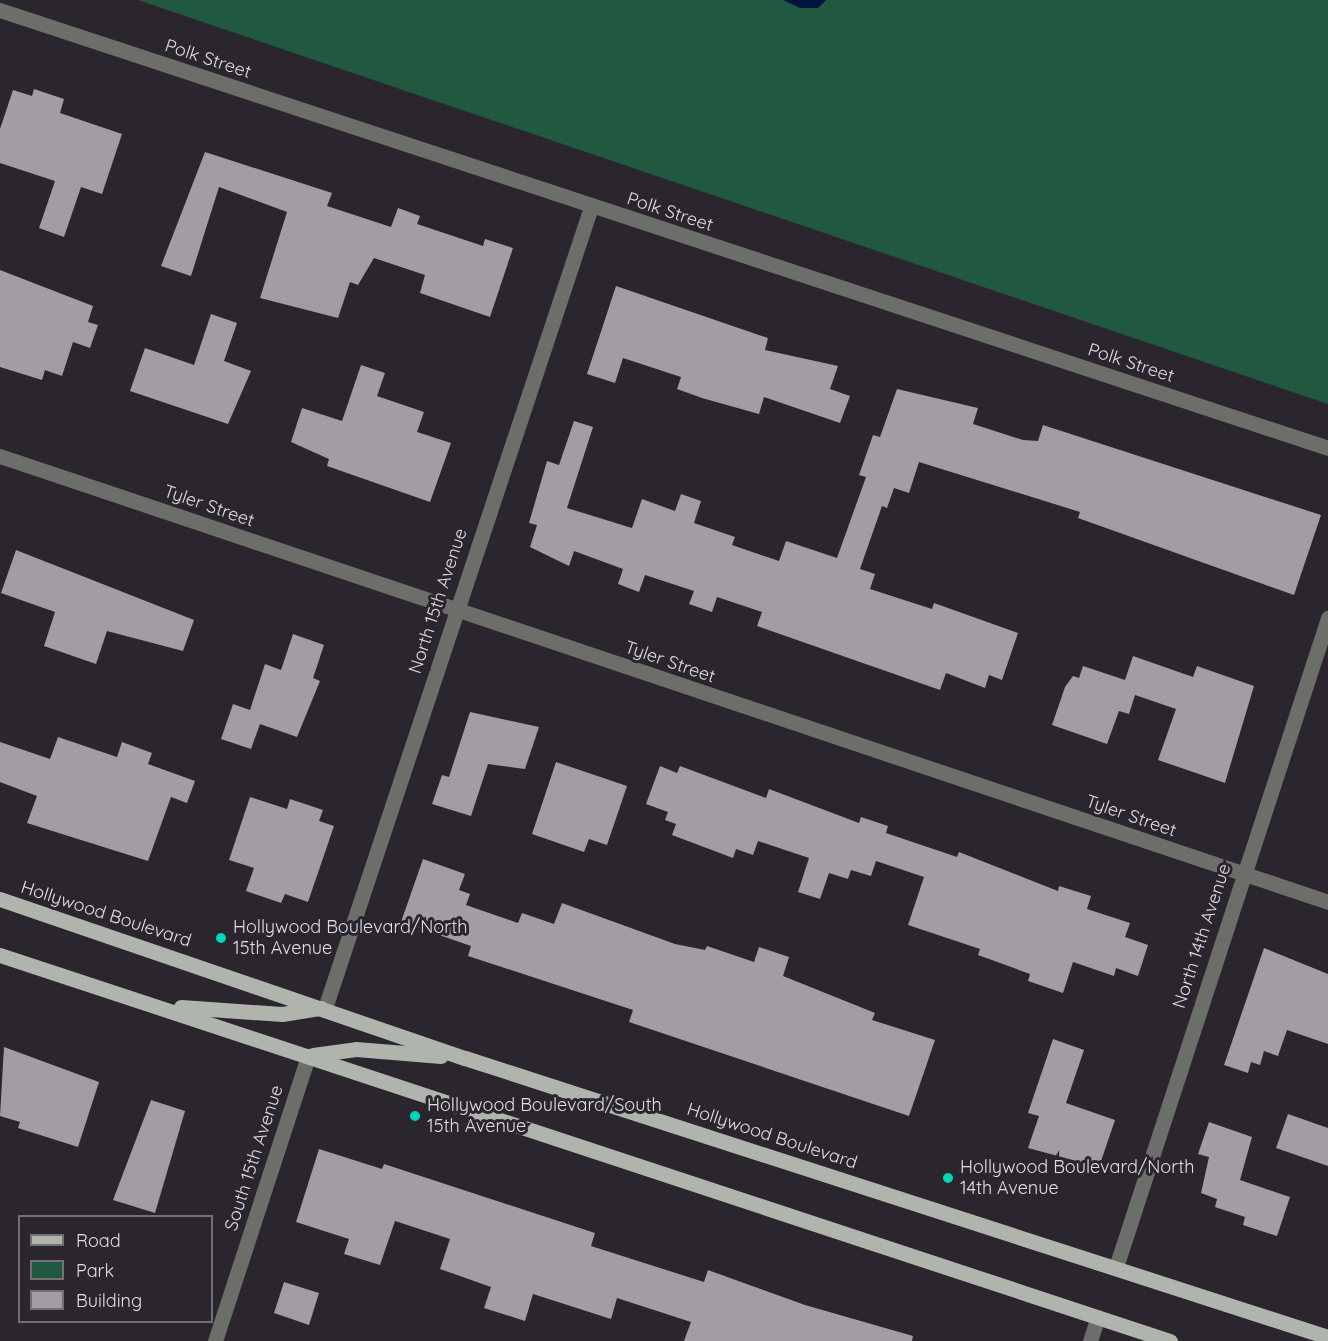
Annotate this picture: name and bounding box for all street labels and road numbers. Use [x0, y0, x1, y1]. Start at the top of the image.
street label: Polk Street [162, 35, 254, 83]
street label: Polk Street [624, 188, 716, 236]
street label: Polk Street [1085, 339, 1177, 387]
street label: Tyler Street [161, 480, 257, 532]
street label: North 15th Avenue [404, 526, 472, 676]
street label: Tyler Street [622, 636, 718, 688]
street label: Tyler Street [1083, 790, 1179, 842]
street label: North 14th Avenue [1168, 861, 1236, 1011]
street label: Hollywood Boulevard [18, 876, 194, 952]
street label: South 15th Avenue [220, 1083, 288, 1233]
street label: Hollywood Boulevard [684, 1098, 860, 1174]

